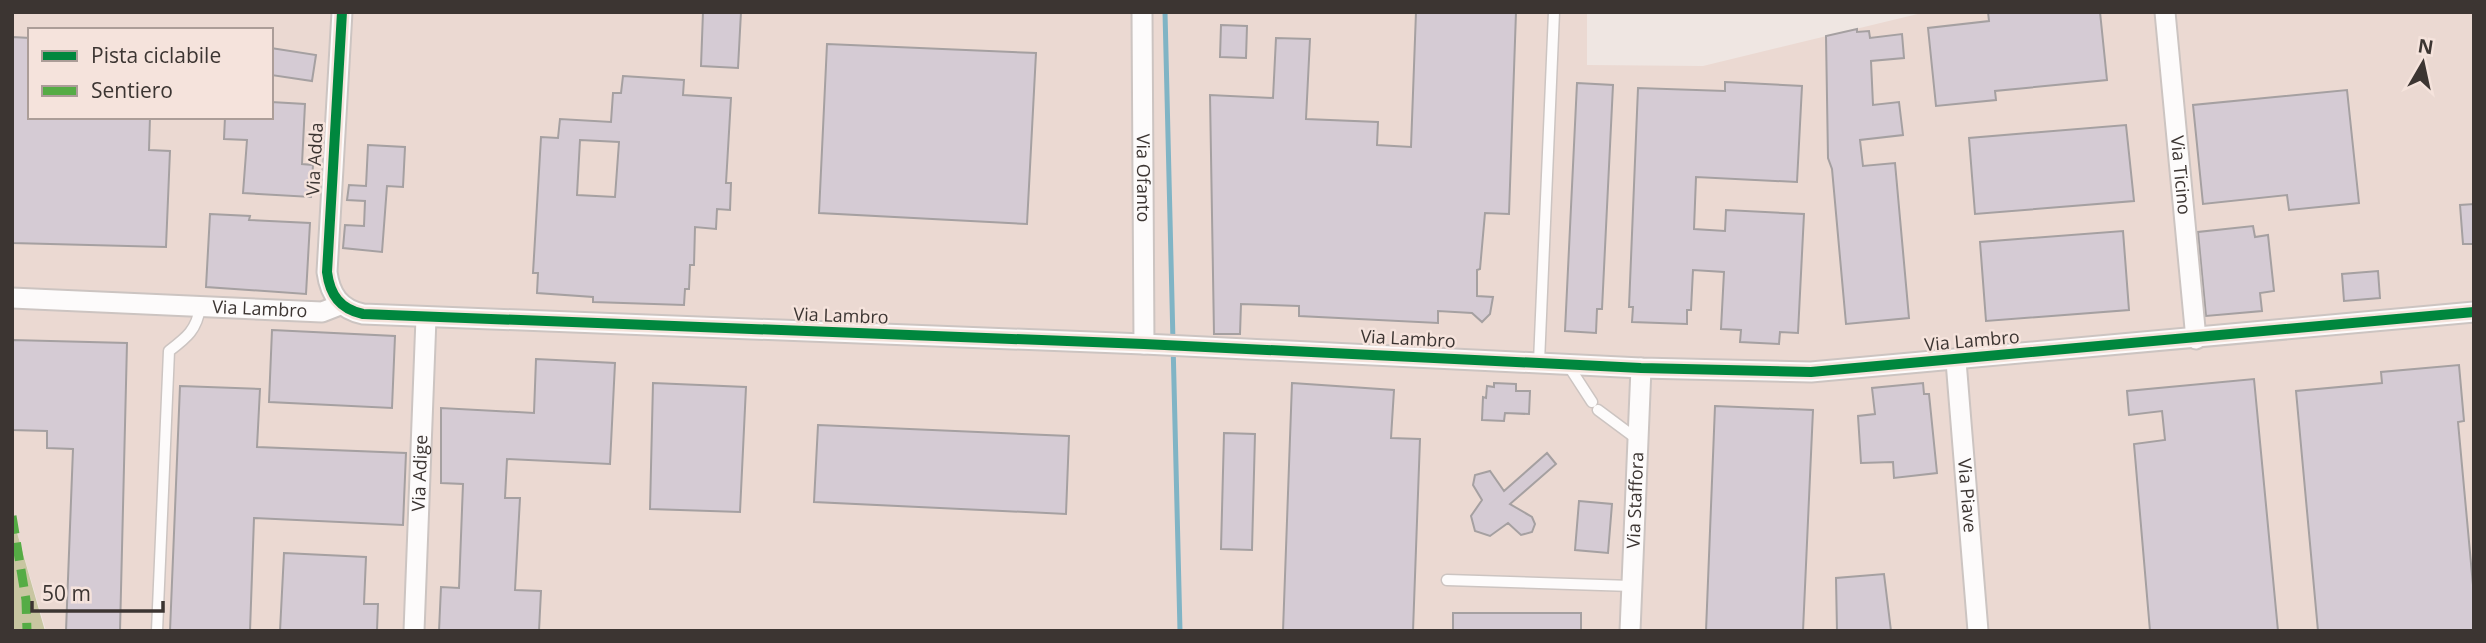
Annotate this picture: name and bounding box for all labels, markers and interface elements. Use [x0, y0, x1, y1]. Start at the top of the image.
legend [28, 28, 273, 119]
north arrow [2388, 28, 2458, 98]
text: N [2416, 32, 2435, 60]
text: Pista ciclabile [91, 41, 221, 69]
text: Sentiero [91, 76, 173, 104]
street label: Via Adda [300, 122, 328, 196]
street label: Via Ofanto [1132, 134, 1156, 222]
street label: Via Ticino [2166, 134, 2197, 216]
street label: Via Lambro [212, 294, 308, 322]
street label: Via Lambro [793, 301, 889, 329]
street label: Via Lambro [1360, 324, 1456, 352]
street label: Via Lambro [1923, 324, 2020, 356]
street label: Via Adige [406, 434, 433, 512]
street label: Via Staffora [1620, 451, 1648, 549]
street label: Via Piave [1953, 457, 1983, 534]
scale bar [32, 570, 163, 614]
text: 50 m [42, 579, 91, 607]

